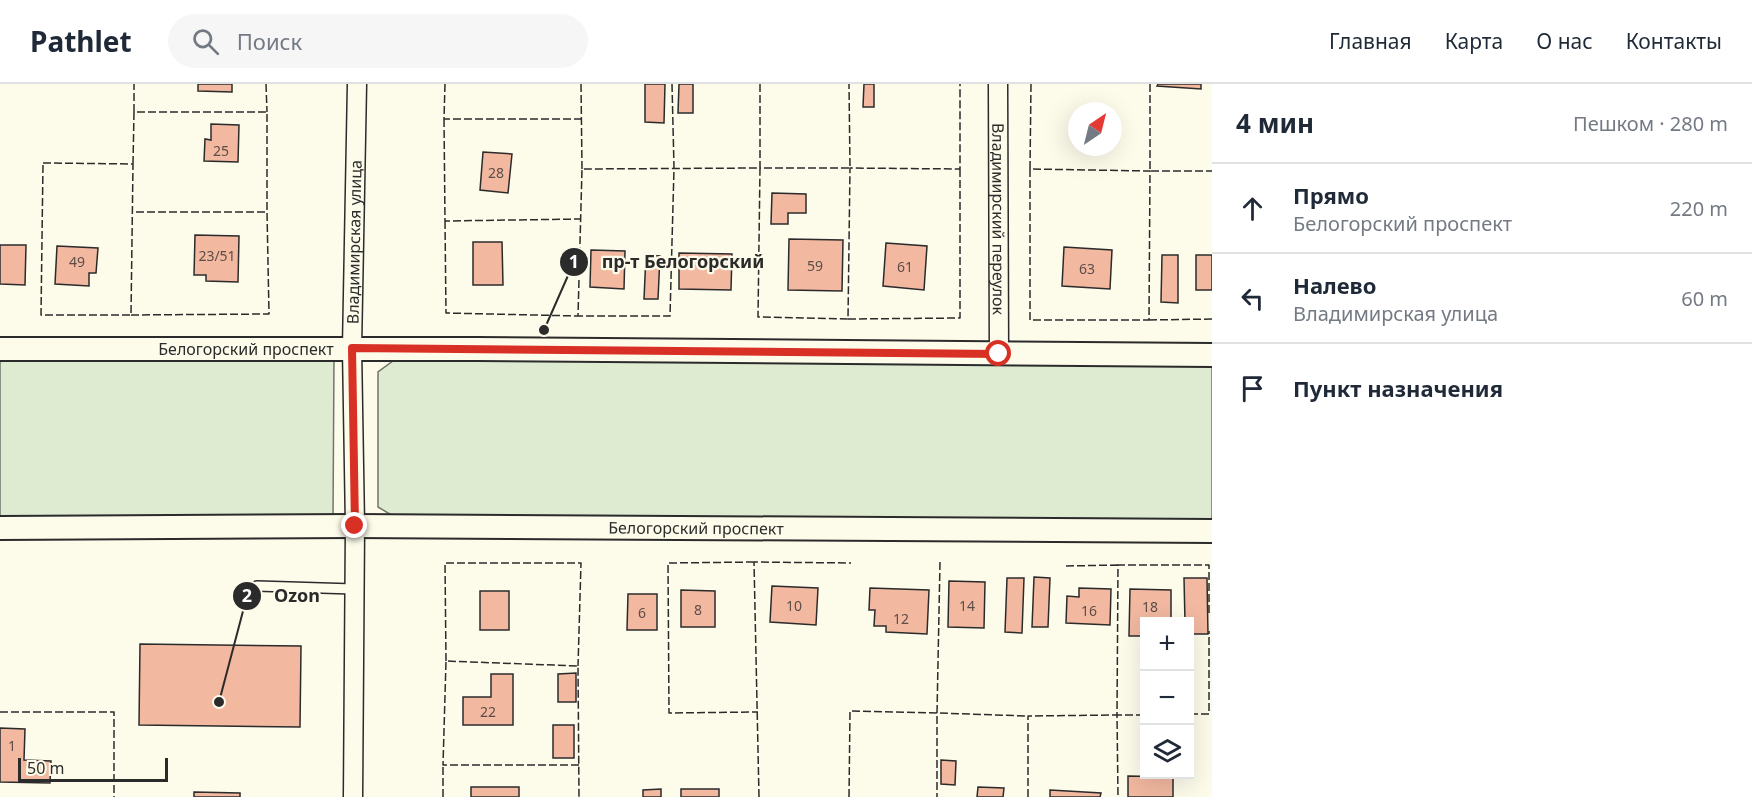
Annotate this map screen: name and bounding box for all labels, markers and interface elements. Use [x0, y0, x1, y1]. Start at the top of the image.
search box [168, 14, 588, 68]
text: Pathlet [30, 22, 132, 60]
icon: search [189, 25, 222, 58]
text: Поиск [237, 26, 302, 56]
text: Главная [1329, 27, 1412, 55]
text: Карта [1445, 27, 1503, 55]
text: О нас [1536, 27, 1593, 55]
text: Контакты [1626, 27, 1722, 55]
north arrow [1068, 102, 1122, 156]
text: 4 мин [1236, 105, 1314, 141]
text: Пешком · 280 m [1573, 110, 1728, 137]
street label: Владимирский переулок [987, 123, 1010, 316]
house number: 25 [213, 141, 229, 160]
street label: Владимирская улица [341, 160, 367, 324]
house number: 28 [488, 163, 504, 182]
text: Прямо [1293, 180, 1369, 210]
icon: ahead [1236, 192, 1269, 225]
text: 220 m [1670, 195, 1728, 222]
text: Белогорский проспект [1293, 210, 1512, 237]
callout: пр-т Белогорский [559, 244, 776, 280]
house number: 23/51 [198, 246, 236, 265]
text: 1 [569, 249, 579, 273]
text: пр-т Белогорский [602, 249, 764, 273]
house number: 49 [69, 252, 85, 271]
house number: 59 [807, 256, 823, 275]
house number: 61 [897, 257, 913, 276]
house number: 63 [1079, 259, 1095, 278]
text: Налево [1293, 270, 1376, 300]
icon: left [1236, 282, 1269, 315]
text: 60 m [1681, 285, 1728, 312]
text: Владимирская улица [1293, 300, 1498, 327]
street label: Белогорский проспект [158, 338, 334, 360]
route start [985, 340, 1011, 366]
icon: arrive [1236, 372, 1269, 405]
text: Пункт назначения [1293, 373, 1503, 403]
route end [341, 512, 367, 538]
street label: Белогорский проспект [608, 516, 784, 540]
callout: Ozon [232, 578, 333, 614]
text: 2 [242, 583, 252, 607]
text: Ozon [274, 583, 320, 607]
house number: 10 [786, 596, 802, 615]
house number: 14 [959, 596, 975, 615]
house number: 18 [1142, 597, 1158, 616]
house number: 8 [694, 600, 702, 619]
house number: 16 [1081, 601, 1097, 620]
house number: 6 [638, 603, 646, 622]
house number: 12 [893, 609, 909, 628]
map controls [1140, 617, 1194, 779]
button: + [1140, 617, 1194, 671]
button: − [1140, 671, 1194, 725]
house number: 22 [480, 702, 496, 721]
button: layers [1140, 725, 1194, 779]
house number: 1 [8, 736, 16, 755]
scale bar [18, 755, 168, 782]
text: 50 m [27, 757, 64, 779]

